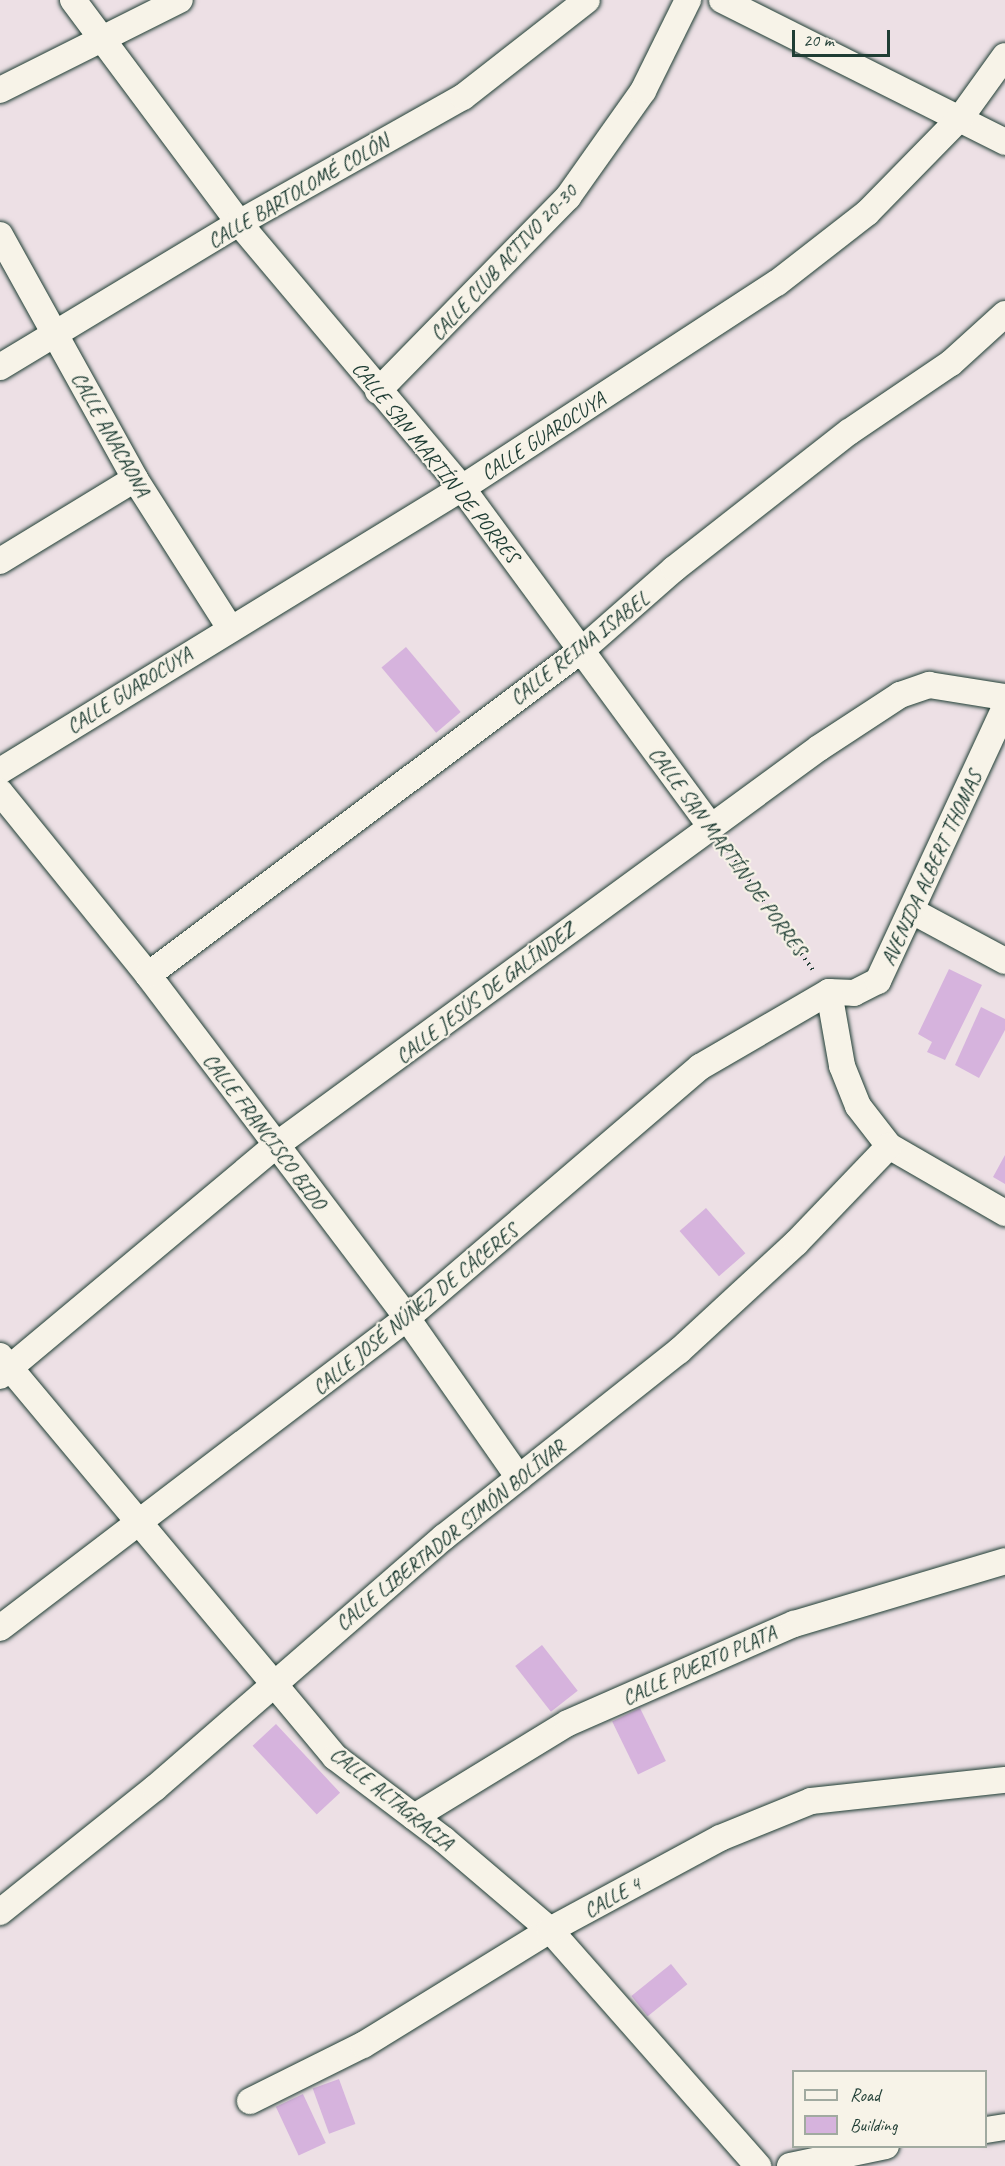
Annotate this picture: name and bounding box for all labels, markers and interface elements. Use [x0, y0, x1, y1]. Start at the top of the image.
scale bar [795, 18, 892, 56]
text: 20 m [803, 29, 834, 51]
street label: CALLE BARTOLOMÉ COLÓN [202, 129, 394, 253]
street label: CALLE CLUB ACTIVO 20-30 [424, 179, 582, 345]
street label: CALLE SAN MARTÍN DE PORRES [347, 357, 525, 567]
street label: CALLE ANACAONA [67, 368, 155, 500]
street label: CALLE GUAROCUYA [476, 386, 610, 486]
street label: CALLE REINA ISABEL [505, 586, 653, 710]
street label: CALLE GUAROCUYA [61, 641, 197, 739]
street label: CALLE SAN MARTÍN DE PORRES [644, 742, 812, 960]
street label: AVENIDA ALBERT THOMAS [875, 767, 987, 969]
street label: CALLE JESÚS DE GALÍNDEZ [391, 918, 579, 1068]
street label: CALLE FRANCISCO BIDO [198, 1048, 332, 1214]
street label: CALLE JOSÉ NÚÑEZ DE CÁCERES [307, 1218, 523, 1400]
street label: CALLE LIBERTADOR SIMÓN BOLÍVAR [330, 1435, 570, 1635]
street label: CALLE PUERTO PLATA [618, 1620, 780, 1710]
street label: CALLE ALTAGRACIA [326, 1741, 458, 1855]
street label: CALLE 4 [579, 1871, 645, 1923]
legend [792, 2070, 987, 2148]
text: Road [850, 2084, 880, 2106]
text: Building [850, 2114, 897, 2136]

